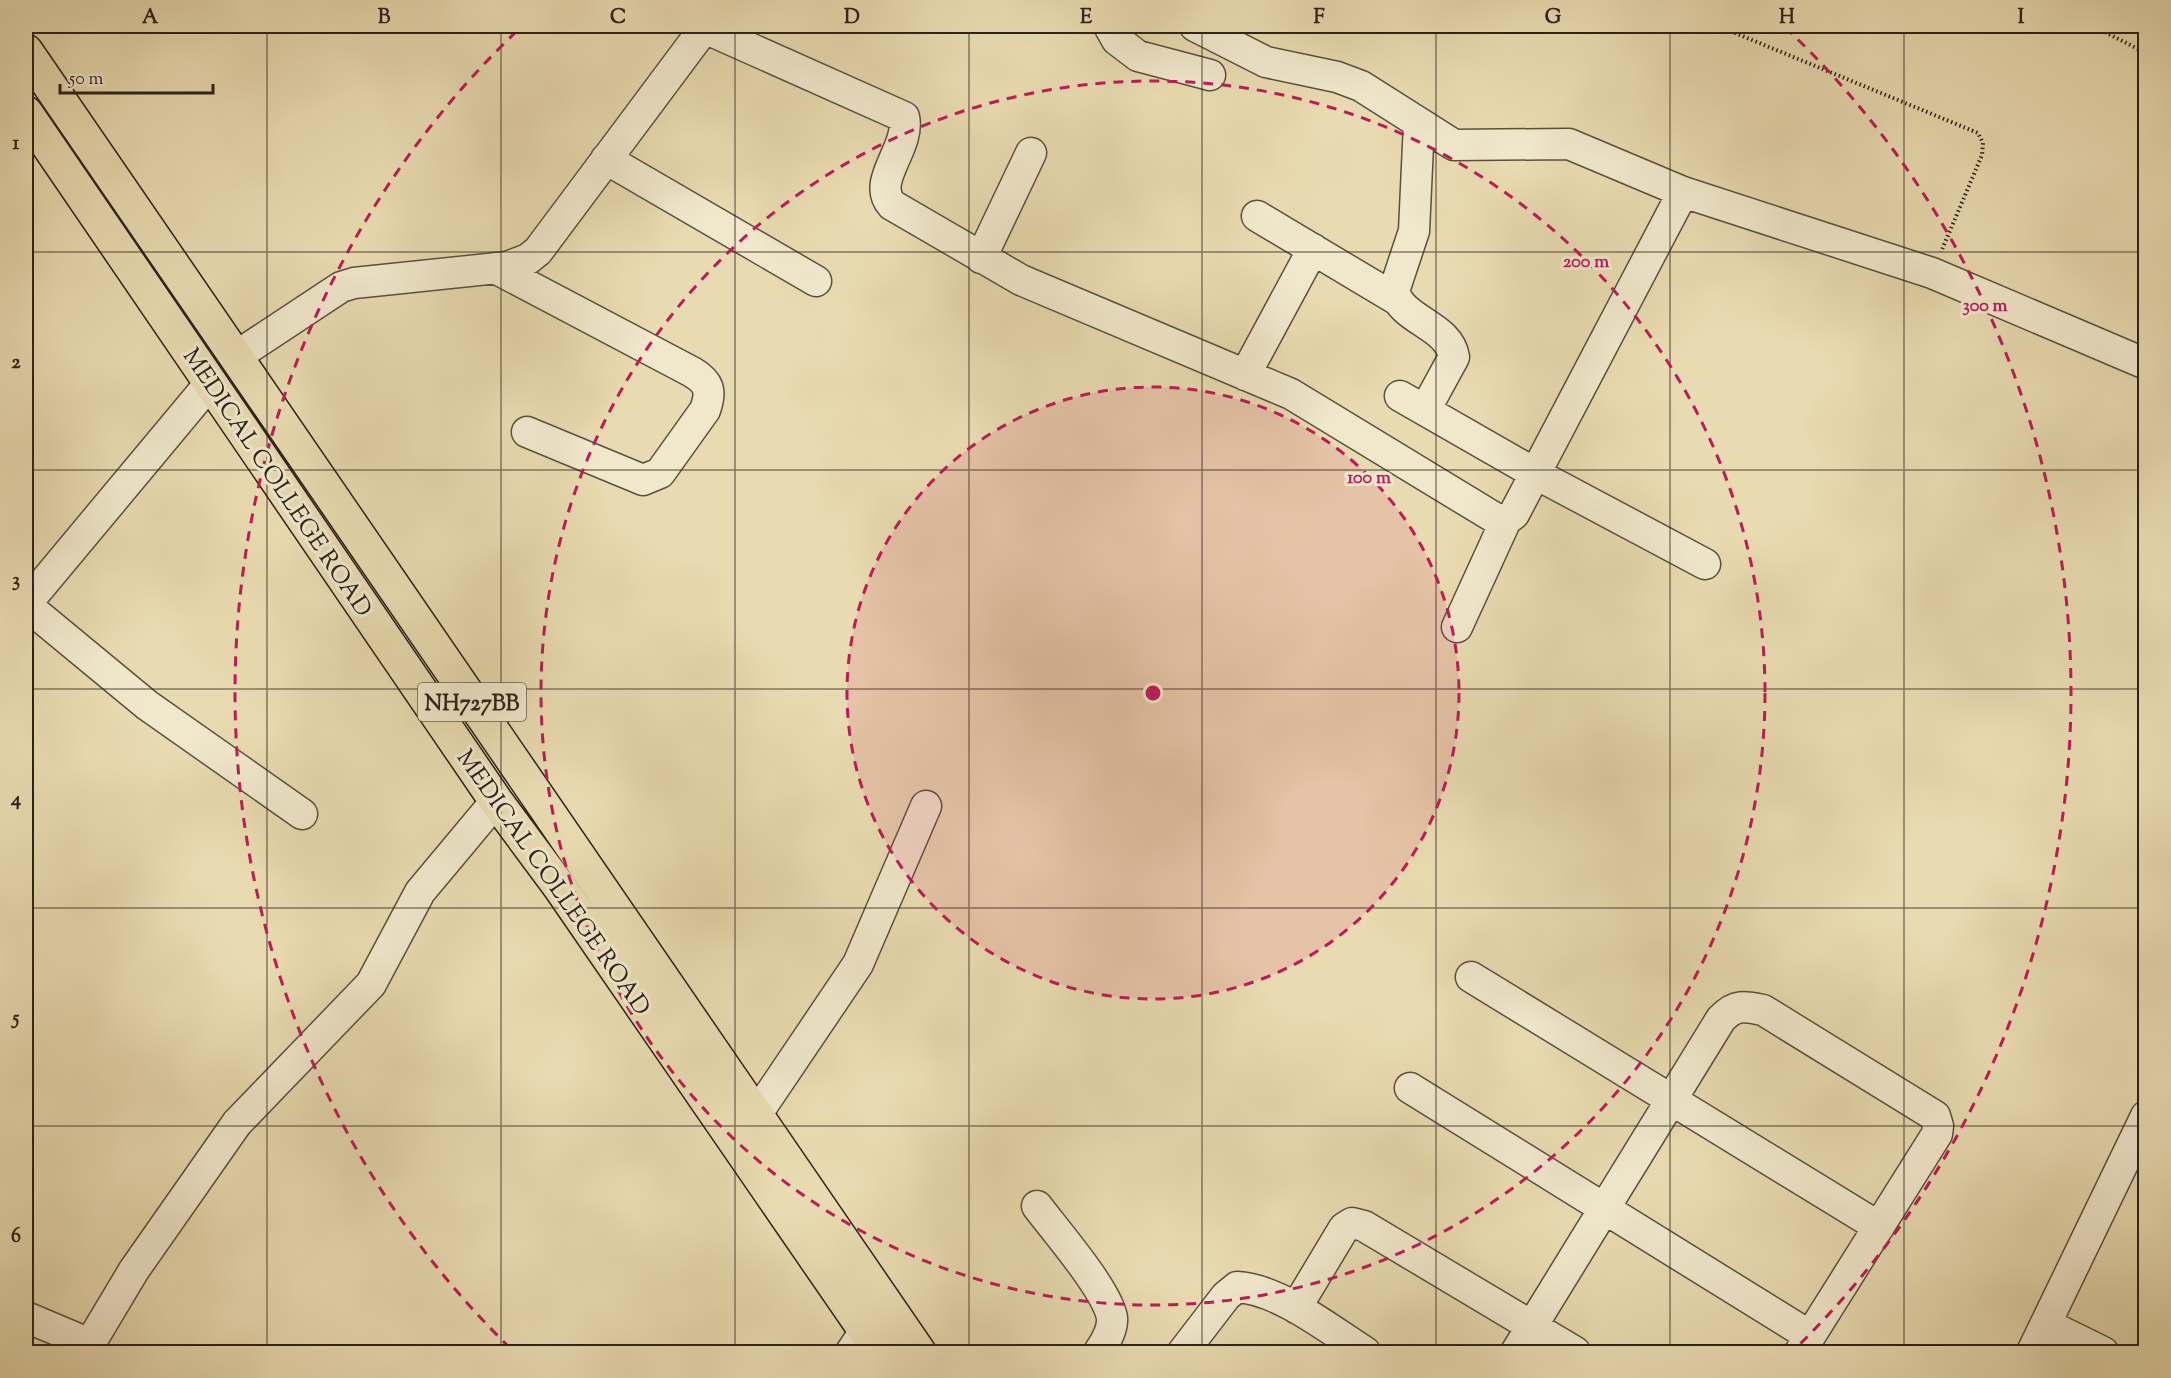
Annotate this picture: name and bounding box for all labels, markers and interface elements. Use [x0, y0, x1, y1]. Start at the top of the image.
text: A [142, 4, 159, 33]
text: B [378, 4, 391, 33]
text: C [610, 4, 626, 33]
text: D [844, 4, 860, 33]
text: E [1080, 4, 1093, 33]
text: F [1313, 4, 1325, 33]
text: G [1545, 4, 1562, 33]
text: H [1779, 4, 1795, 33]
text: I [2018, 4, 2025, 33]
scale bar [60, 57, 213, 95]
text: 50 m [68, 67, 104, 93]
text: 1 [13, 130, 20, 159]
text: 200 m [1563, 250, 1609, 276]
text: 300 m [1963, 294, 2008, 320]
street label: MEDICAL COLLEGE ROAD [173, 342, 379, 624]
text: 2 [11, 349, 21, 378]
text: 100 m [1347, 466, 1391, 492]
text: 3 [12, 567, 20, 596]
road number: NH727BB [418, 683, 526, 721]
centre of rings [1143, 683, 1163, 703]
street label: MEDICAL COLLEGE ROAD [447, 743, 657, 1023]
text: 4 [10, 786, 21, 815]
text: 5 [11, 1005, 20, 1034]
text: 6 [11, 1223, 21, 1252]

